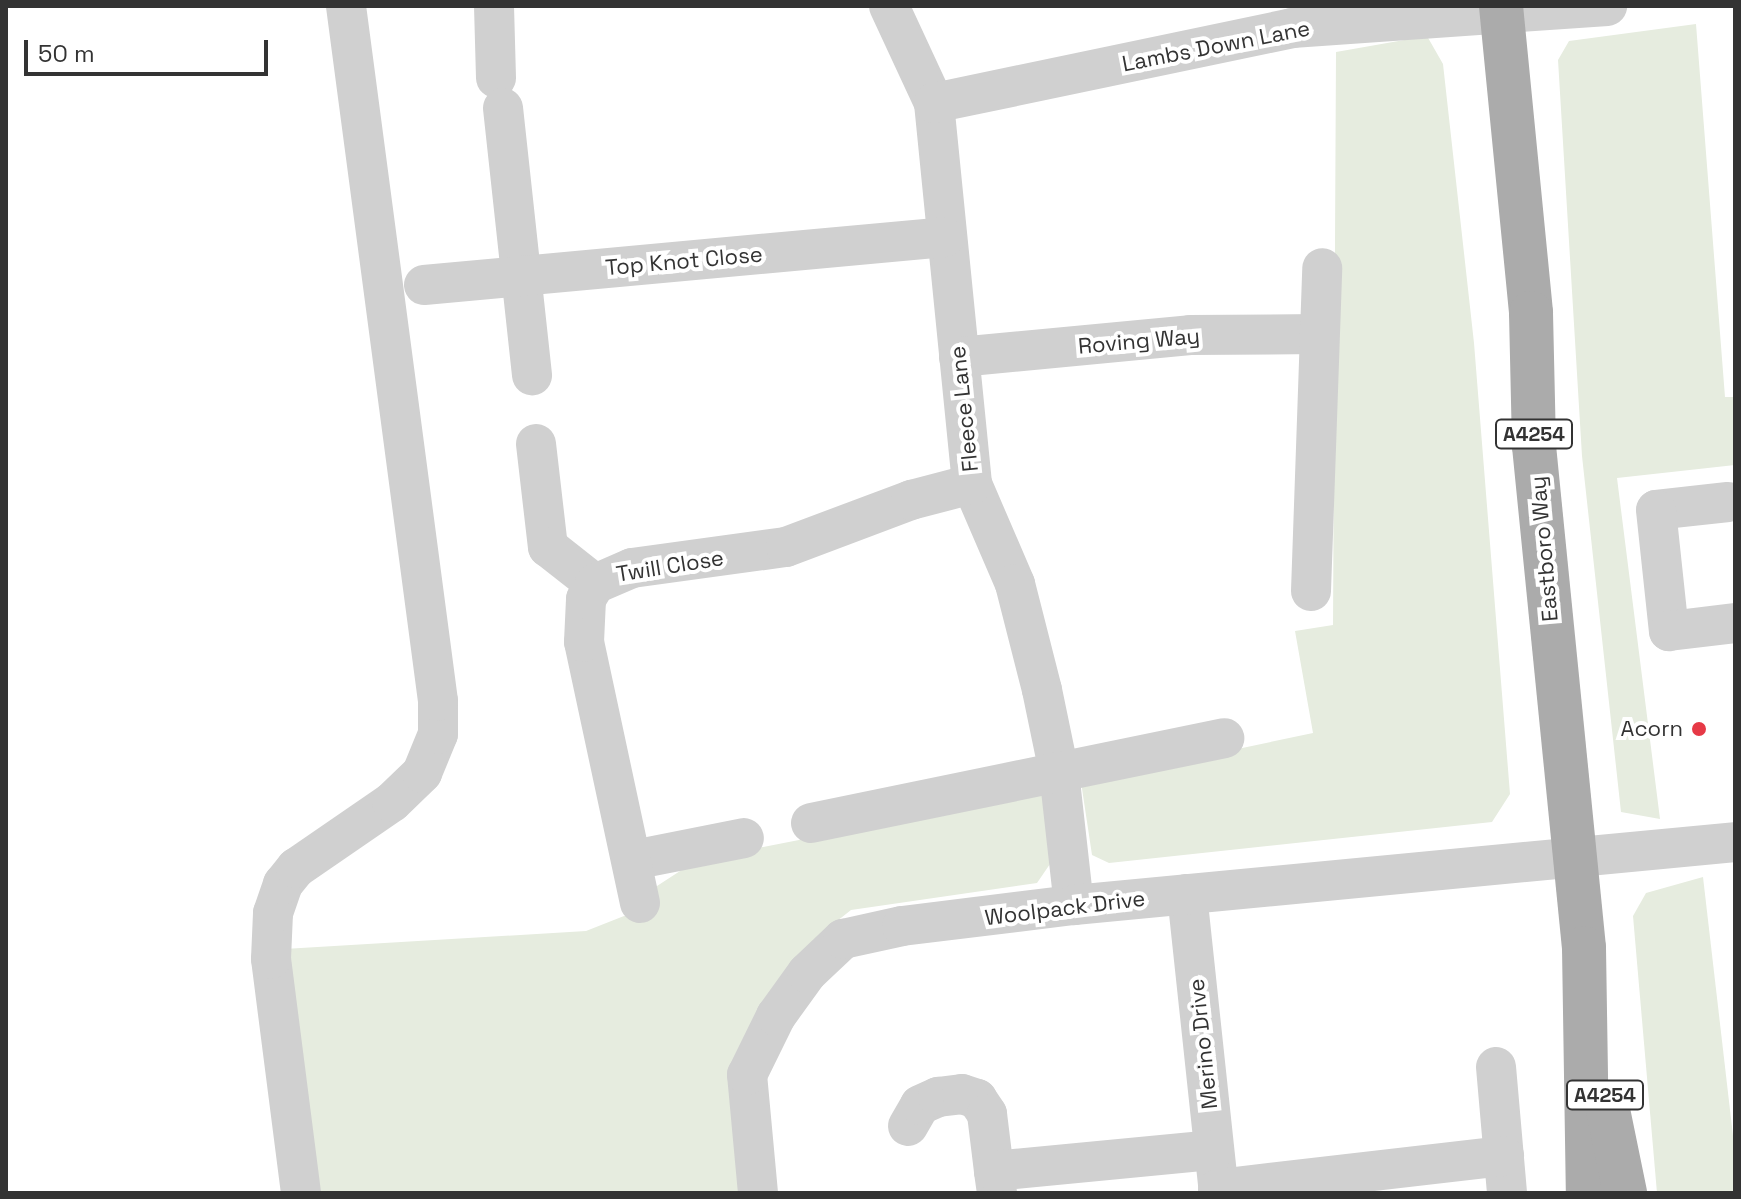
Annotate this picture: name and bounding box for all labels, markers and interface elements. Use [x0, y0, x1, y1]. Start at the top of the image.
street label: Lambs Down Lane [1120, 15, 1312, 77]
scale bar [28, 24, 272, 74]
text: 50 m [38, 38, 95, 69]
street label: Top Knot Close [604, 241, 764, 281]
street label: Roving Way [1077, 323, 1201, 359]
street label: Fleece Lane [944, 345, 984, 473]
road number: A4254 [1494, 418, 1574, 450]
street label: Eastboro Way [1524, 475, 1564, 623]
street label: Twill Close [614, 544, 726, 588]
place label: Acorn [1621, 716, 1683, 742]
marker: Acorn [1690, 720, 1708, 738]
street label: Woolpack Drive [983, 885, 1147, 931]
street label: Merino Drive [1183, 977, 1223, 1111]
road number: A4254 [1565, 1079, 1645, 1111]

